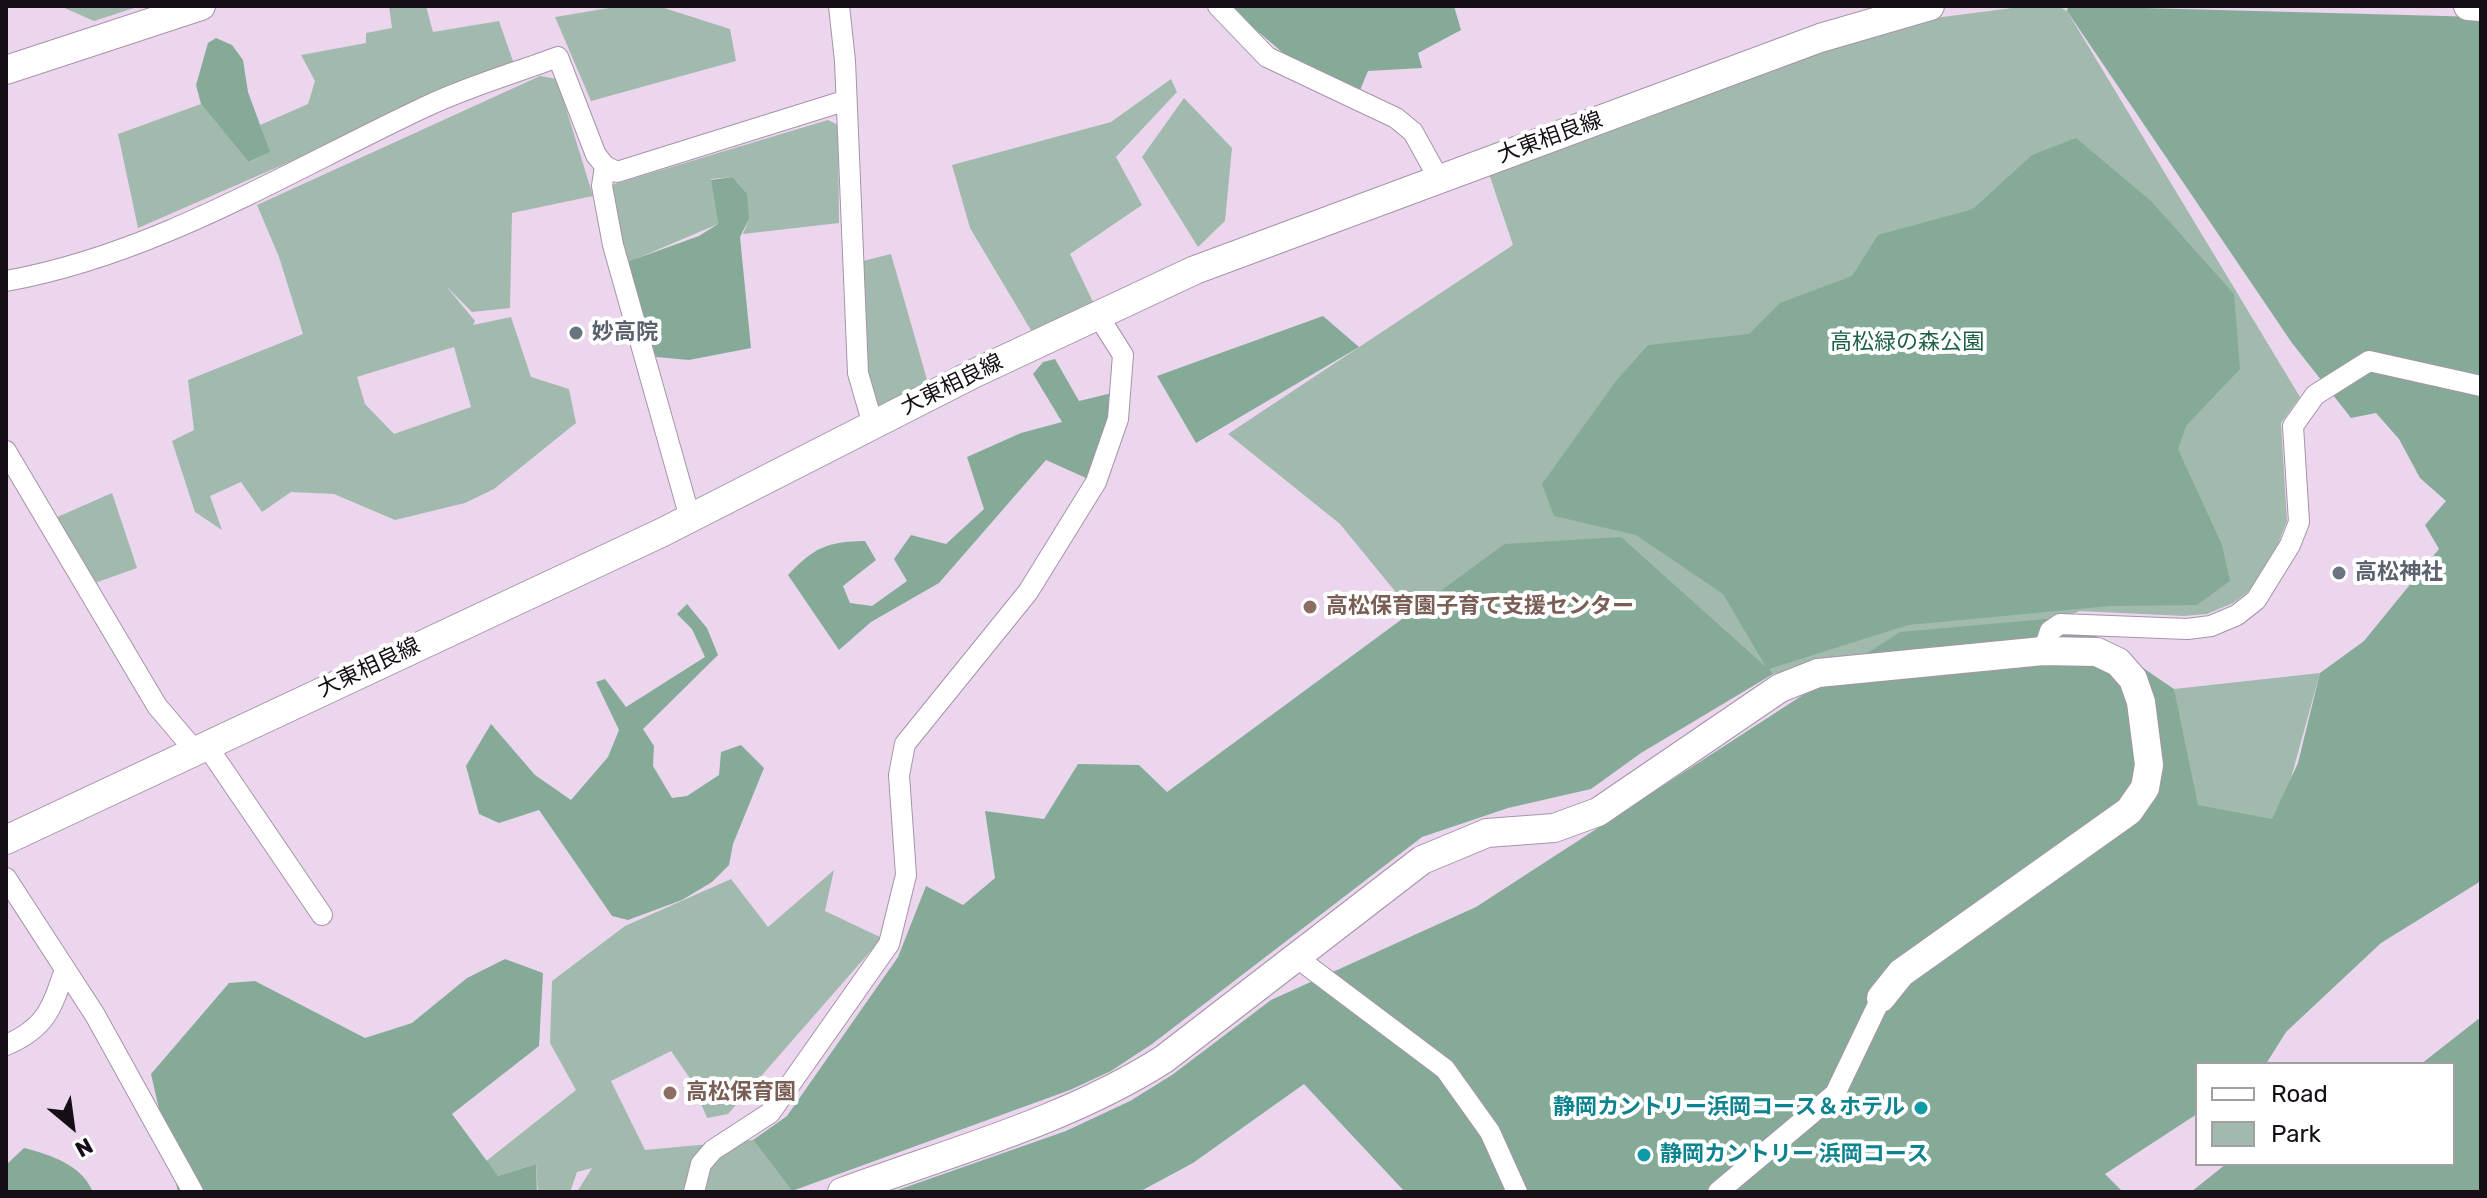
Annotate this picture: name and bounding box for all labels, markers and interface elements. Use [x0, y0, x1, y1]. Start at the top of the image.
street label: 大東相良線 [1494, 107, 1606, 169]
place label: 妙高院 [592, 320, 658, 346]
marker: 妙高院 [567, 324, 585, 342]
park label: 高松緑の森公園 [1830, 330, 1984, 356]
street label: 大東相良線 [897, 349, 1007, 421]
place label: 高松神社 [2355, 560, 2443, 586]
marker: 高松神社 [2330, 564, 2348, 582]
place label: 高松保育園子育て支援センター [1326, 594, 1634, 620]
marker: 高松保育園子育て支援センター [1301, 598, 1319, 616]
street label: 大東相良線 [314, 633, 424, 703]
legend [2195, 1062, 2455, 1166]
place label: 高松保育園 [686, 1080, 796, 1106]
text: Road [2271, 1080, 2328, 1108]
marker: 高松保育園 [661, 1084, 679, 1102]
north arrow [32, 1086, 112, 1166]
place label: 静岡カントリー浜岡コース＆ホテル [1553, 1095, 1905, 1121]
marker: 静岡カントリー浜岡コース＆ホテル [1912, 1099, 1930, 1117]
text: Park [2271, 1120, 2321, 1148]
text: N [70, 1132, 97, 1163]
place label: 静岡カントリー 浜岡コース [1660, 1142, 1929, 1168]
marker: 静岡カントリー 浜岡コース [1635, 1146, 1653, 1164]

